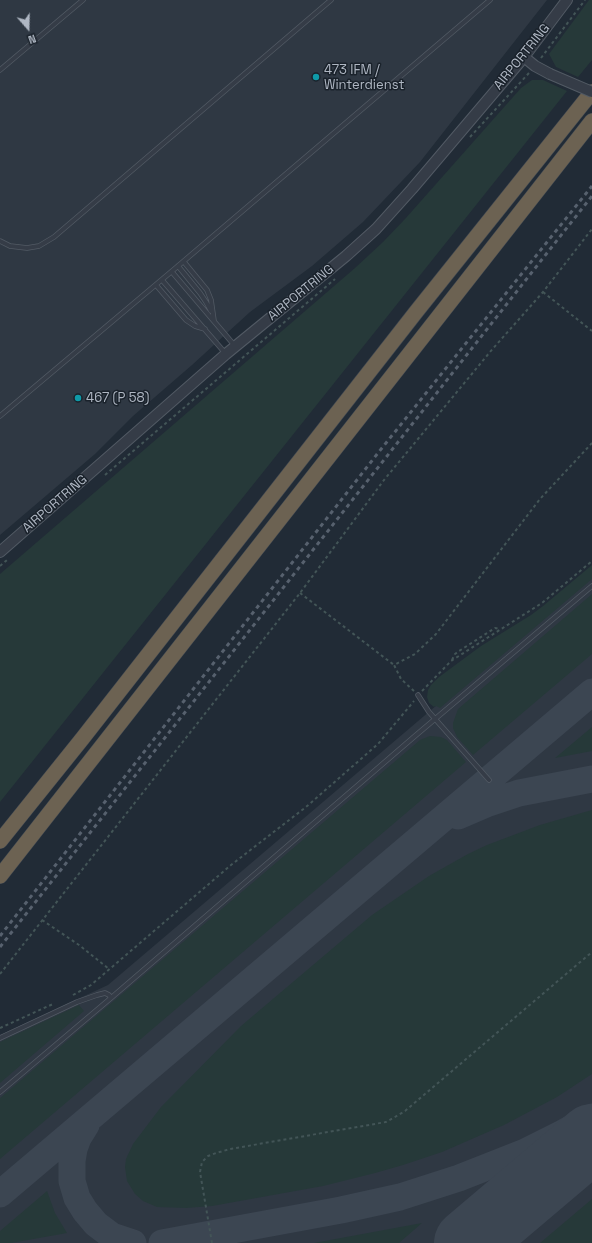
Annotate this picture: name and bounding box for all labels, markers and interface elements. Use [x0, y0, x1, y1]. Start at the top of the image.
north arrow [8, 8, 48, 48]
street label: AIRPORTRING [491, 21, 553, 93]
text: N [26, 31, 38, 47]
place label: 473 IFM / Winterdienst [324, 62, 404, 93]
marker: 473 IFM / Winterdienst [311, 72, 321, 82]
street label: AIRPORTRING [265, 262, 337, 324]
place label: 467 (P 58) [86, 390, 149, 406]
marker: 467 (P 58) [73, 393, 83, 403]
street label: AIRPORTRING [20, 472, 90, 536]

